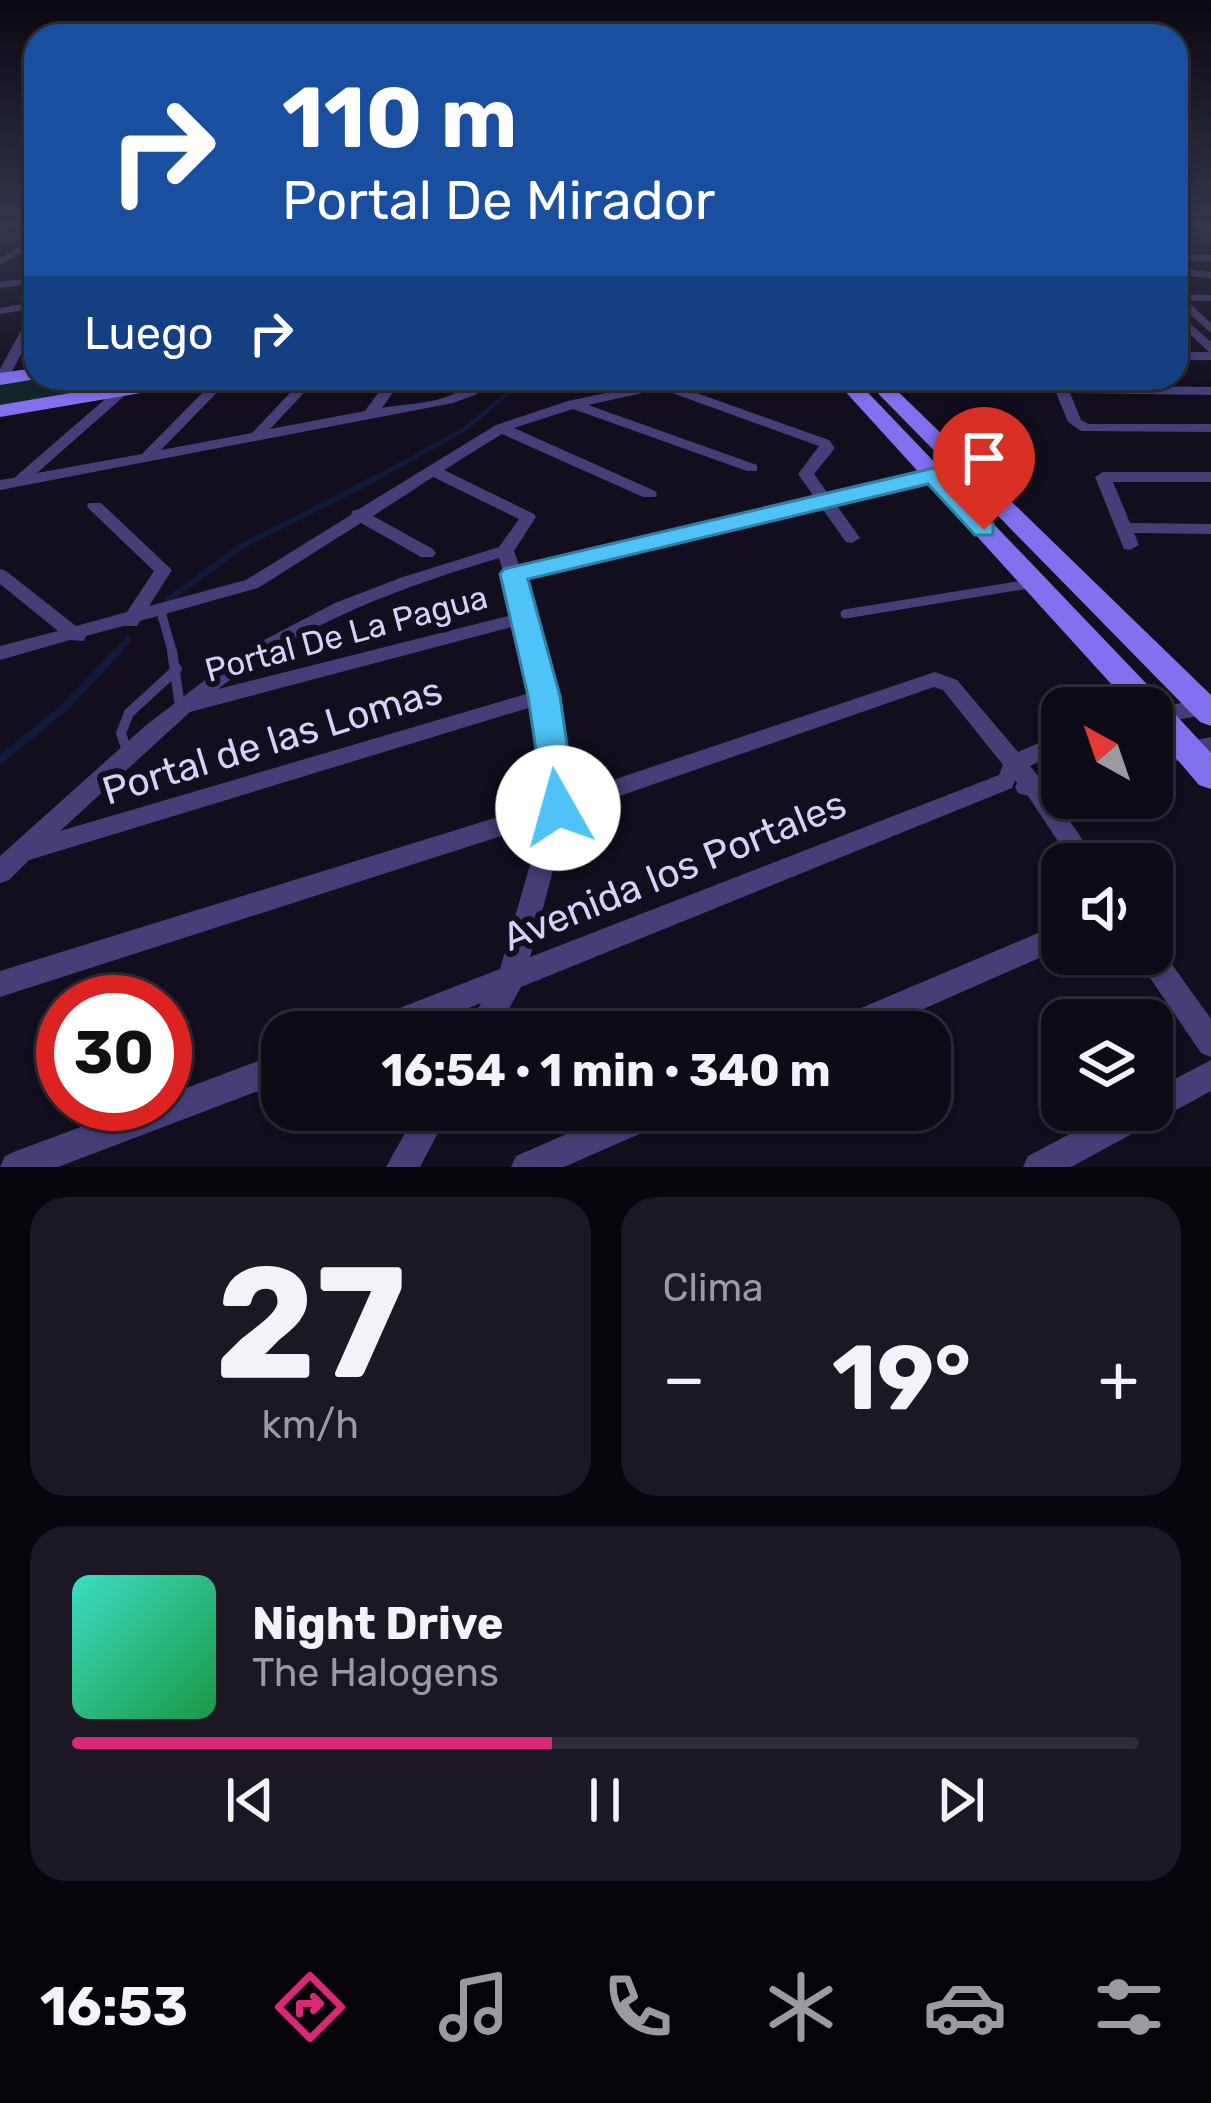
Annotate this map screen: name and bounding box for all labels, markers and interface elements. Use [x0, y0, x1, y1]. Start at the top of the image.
text: 110 m [282, 68, 517, 168]
icon: right [84, 72, 240, 228]
text: Portal De Mirador [282, 169, 715, 233]
icon: right [238, 300, 304, 366]
text: Luego [84, 307, 214, 360]
pin [933, 407, 1035, 530]
icon: arrive [951, 425, 1017, 491]
street label: Portal De La Pagua [201, 577, 492, 690]
street label: Portal de las Lomas [97, 667, 448, 815]
north arrow [1041, 687, 1173, 819]
map controls [1041, 687, 1173, 1131]
position arrow [495, 745, 621, 871]
street label: Avenida los Portales [496, 781, 853, 961]
button: sound [1041, 843, 1173, 975]
speed limit sign: 30 [36, 975, 192, 1131]
button: layers [1041, 999, 1173, 1131]
text: 16:54 · 1 min · 340 m [381, 1044, 831, 1097]
text: 27 [215, 1231, 406, 1416]
text: Clima [663, 1265, 764, 1311]
text: 19° [832, 1325, 971, 1432]
text: − [663, 1339, 705, 1418]
text: + [1098, 1339, 1139, 1418]
text: km/h [262, 1402, 359, 1448]
text: Night Drive [252, 1597, 504, 1650]
text: The Halogens [252, 1650, 499, 1696]
icon: previous [217, 1767, 283, 1833]
icon: pause [572, 1767, 638, 1833]
icon: next [928, 1767, 994, 1833]
icon: directions [268, 1965, 352, 2049]
icon: music [432, 1965, 516, 2049]
icon: phone [596, 1965, 680, 2049]
icon: climate [759, 1965, 843, 2049]
icon: car [923, 1965, 1007, 2049]
icon: filters [1087, 1965, 1171, 2049]
text: 16:53 [40, 1975, 188, 2039]

